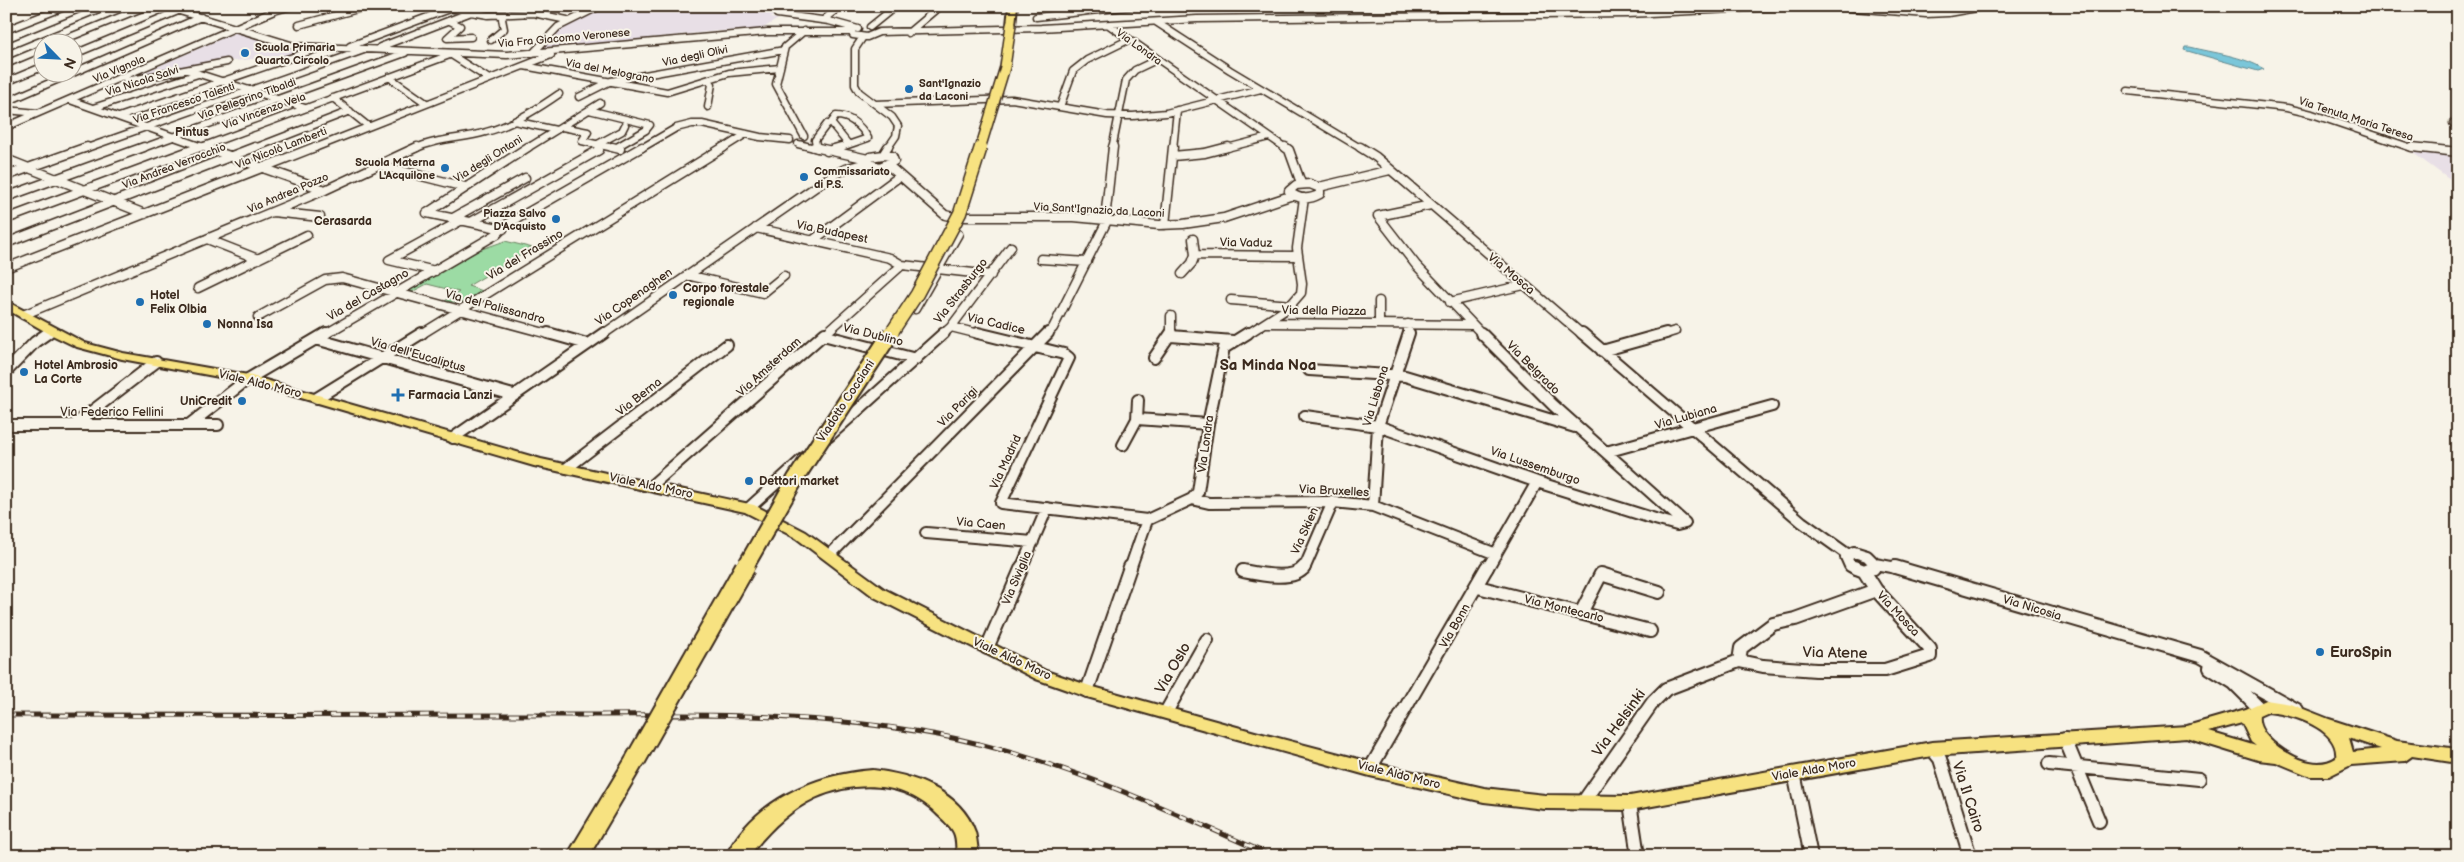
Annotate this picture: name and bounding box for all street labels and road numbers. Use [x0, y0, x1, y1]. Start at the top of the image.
street label: Via Fra Giacomo Veronese [497, 26, 631, 50]
street label: Via Londra [1114, 26, 1164, 68]
street label: Via degli Olivi [661, 43, 729, 69]
street label: Via Vignola [91, 52, 147, 86]
street label: Via del Melograno [564, 56, 656, 86]
street label: Via Nicola Salvi [104, 63, 180, 99]
street label: Via Pellegrino Tibaldi [196, 75, 298, 123]
street label: Via Francesco Talenti [131, 79, 237, 127]
street label: Via Vincenzo Vela [221, 90, 307, 132]
street label: Via Tenuta Maria Teresa [2297, 94, 2415, 144]
street label: Via Nicolò Lamberti [233, 125, 329, 171]
street label: Via degli Ontani [451, 133, 525, 185]
street label: Via Andrea Verrocchio [120, 140, 228, 192]
street label: Via Andrea Pozzo [246, 170, 330, 216]
street label: Via Sant'Ignazio da Laconi [1033, 200, 1165, 220]
street label: Via Budapest [795, 217, 869, 247]
street label: Via del Frassino [484, 226, 566, 284]
street label: Via Vaduz [1220, 235, 1273, 251]
street label: Via Mosca [1485, 250, 1538, 298]
street label: Via Strasburgo [931, 255, 991, 327]
street label: Via del Castagno [324, 265, 412, 325]
street label: Via Copenaghen [593, 265, 676, 329]
street label: Via del Palissandro [443, 286, 547, 328]
street label: Via della Piazza [1281, 303, 1367, 319]
street label: Via Cadice [966, 310, 1026, 338]
street label: Via Dublino [841, 320, 905, 350]
street label: Via dell'Eucaliptus [369, 334, 467, 376]
street label: Via Amsterdam [734, 334, 804, 400]
street label: Via Belgrado [1503, 338, 1563, 398]
street label: Viadotto Cocciani [814, 357, 878, 445]
street label: Via Lisbona [1360, 363, 1392, 428]
street label: Viale Aldo Moro [217, 366, 303, 402]
street label: Via Berna [613, 374, 665, 419]
street label: Via Parigi [935, 384, 981, 430]
street label: Via Lubiana [1653, 401, 1719, 433]
street label: Via Federico Fellini [60, 405, 164, 420]
street label: Via Londra [1195, 414, 1218, 474]
street label: Via Madrid [987, 432, 1025, 492]
street label: Via Lussemburgo [1488, 444, 1582, 488]
street label: Viale Aldo Moro [608, 470, 694, 502]
street label: Via Bruxelles [1299, 482, 1370, 500]
street label: Via Skien [1288, 505, 1322, 557]
street label: Via Caen [956, 514, 1007, 534]
street label: Via Siviglia [999, 548, 1035, 607]
street label: Via Mosca [1873, 588, 1923, 640]
street label: Via Montecarlo [1523, 592, 1606, 626]
street label: Via Nicosia [2001, 592, 2063, 624]
street label: Via Bonn [1436, 601, 1474, 651]
street label: Viale Aldo Moro [970, 634, 1054, 684]
street label: Via Oslo [1151, 639, 1195, 697]
street label: Via Atene [1802, 643, 1868, 663]
street label: Via Helsinki [1588, 686, 1650, 760]
street label: Viale Aldo Moro [1771, 755, 1857, 785]
street label: Viale Aldo Moro [1356, 757, 1442, 793]
street label: Via Il Cairo [1948, 759, 1988, 835]

